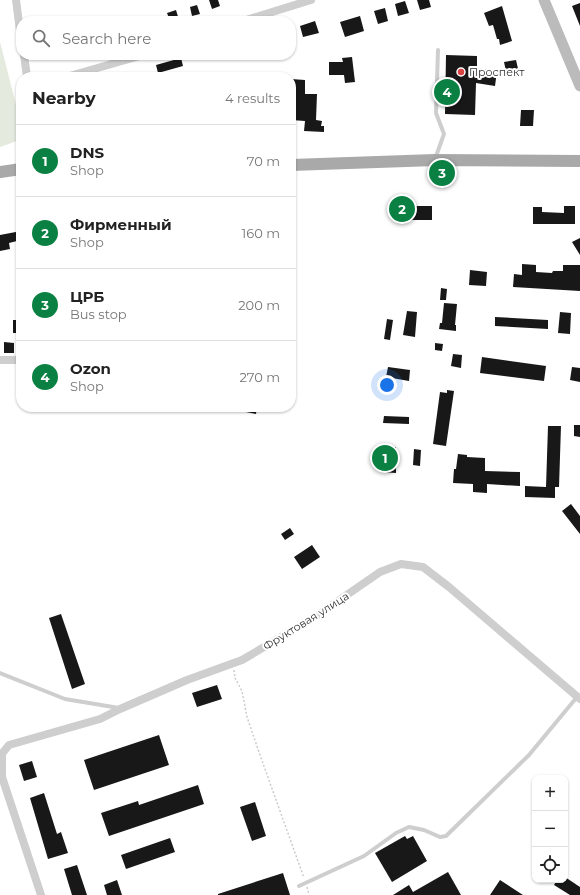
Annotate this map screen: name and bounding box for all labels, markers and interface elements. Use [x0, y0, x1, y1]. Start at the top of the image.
search box [16, 16, 296, 60]
icon: search [30, 27, 52, 49]
text: Search here [62, 29, 151, 48]
place label: Проспект [469, 65, 525, 79]
marker: Проспект [456, 67, 466, 77]
pin: 4 [434, 77, 460, 107]
text: Nearby [32, 88, 96, 108]
text: 4 results [225, 90, 280, 106]
text: DNS [70, 143, 104, 162]
text: 1 [42, 153, 48, 169]
text: 70 m [247, 153, 280, 169]
pin: 3 [429, 158, 455, 188]
text: Shop [70, 162, 104, 178]
pin: 2 [389, 194, 415, 224]
text: Фирменный [70, 215, 172, 234]
text: 2 [41, 225, 49, 241]
text: 160 m [242, 225, 280, 241]
text: Shop [70, 234, 104, 250]
text: ЦРБ [70, 287, 104, 306]
text: 3 [41, 297, 49, 313]
text: 200 m [238, 297, 280, 313]
text: Bus stop [70, 306, 127, 322]
text: Ozon [70, 359, 111, 378]
text: 4 [41, 369, 49, 385]
text: 270 m [239, 369, 280, 385]
your location [377, 375, 397, 395]
text: Shop [70, 378, 104, 394]
pin: 1 [372, 443, 398, 473]
street label: Фруктовая улица [260, 589, 352, 653]
map controls [532, 775, 568, 883]
button: + [532, 775, 568, 811]
button: − [532, 811, 568, 847]
button: locate [532, 847, 568, 883]

